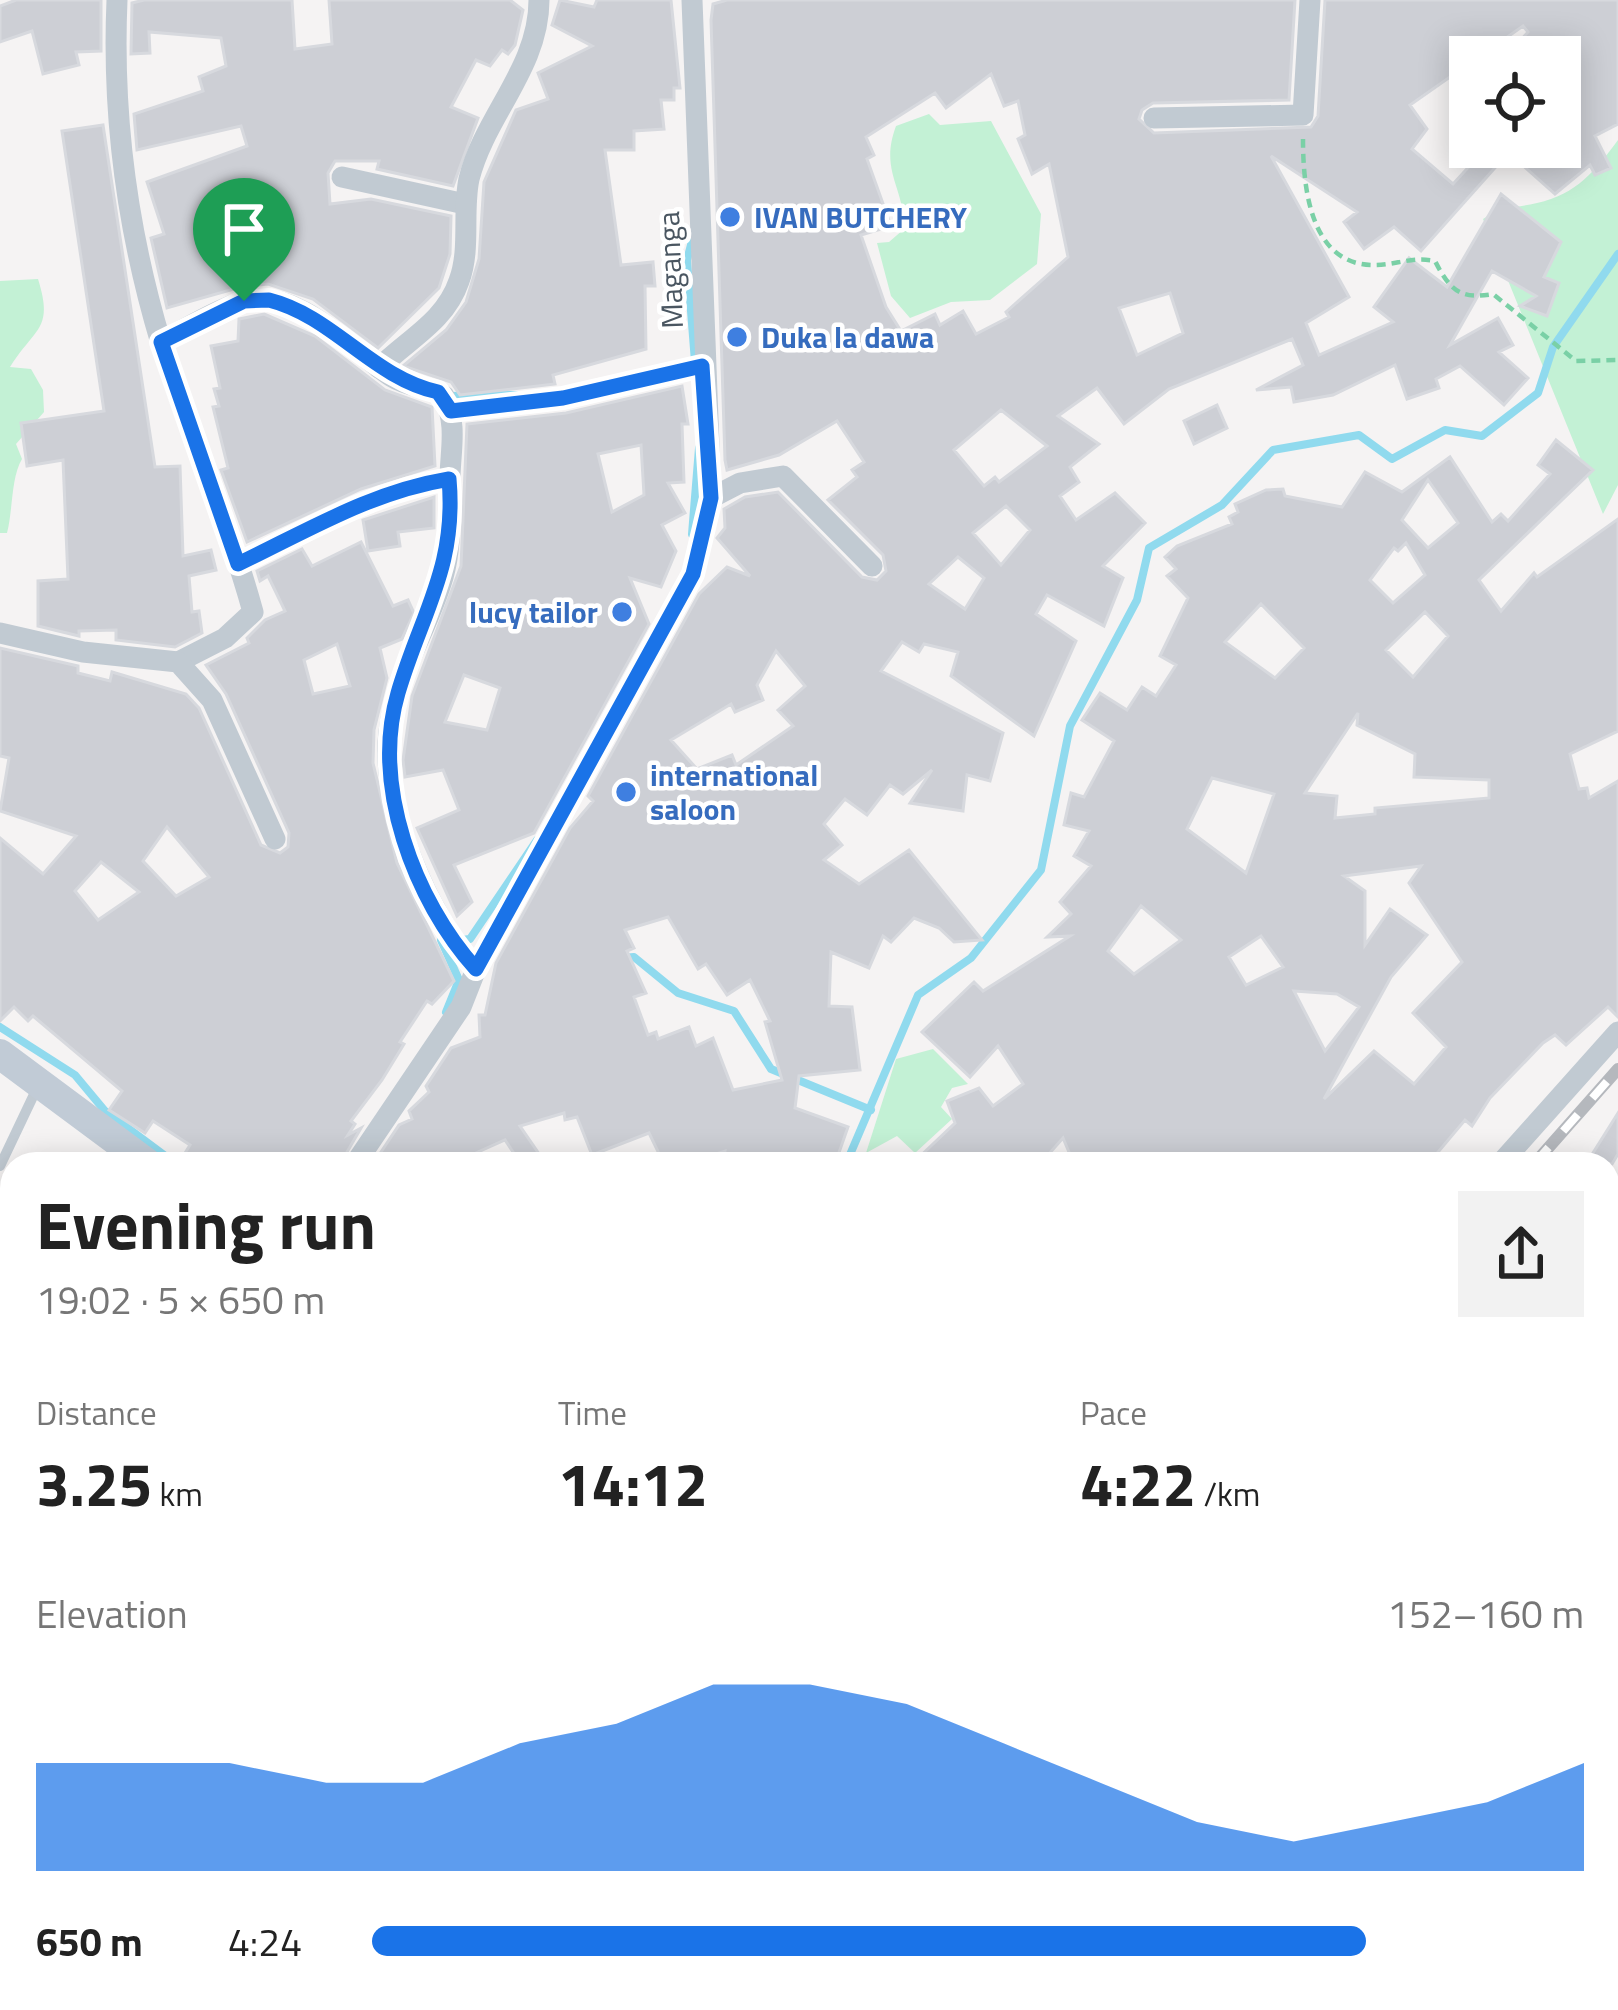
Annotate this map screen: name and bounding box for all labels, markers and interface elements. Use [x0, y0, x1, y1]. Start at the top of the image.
map controls [1449, 36, 1581, 168]
button: locate [1449, 36, 1581, 168]
pin [193, 178, 295, 301]
place label: IVAN BUTCHERY [754, 194, 967, 240]
icon: arrive [211, 196, 277, 262]
marker: IVAN BUTCHERY [717, 204, 743, 230]
street label: Maganga [645, 211, 695, 329]
place label: Duka la dawa [761, 314, 934, 360]
marker: Duka la dawa [724, 324, 750, 350]
place label: lucy tailor [469, 589, 598, 635]
marker: lucy tailor [609, 599, 635, 625]
place label: international saloon [650, 752, 818, 832]
marker: international saloon [613, 779, 639, 805]
text: Evening run [36, 1174, 376, 1275]
button: share [1458, 1191, 1584, 1317]
text: 19:02 · 5 × 650 m [36, 1270, 325, 1329]
text: Distance [36, 1388, 157, 1438]
text: Time [558, 1388, 627, 1438]
text: Pace [1080, 1388, 1147, 1438]
text: 3.25 [36, 1438, 152, 1529]
text: 14:12 [558, 1438, 708, 1529]
text: 4:22 [1080, 1438, 1196, 1529]
text: km [152, 1469, 203, 1519]
text: /km [1196, 1469, 1260, 1519]
text: Elevation [36, 1584, 188, 1643]
text: 152–160 m [1387, 1584, 1584, 1643]
text: 650 m [36, 1912, 143, 1971]
text: 4:24 [228, 1912, 302, 1971]

